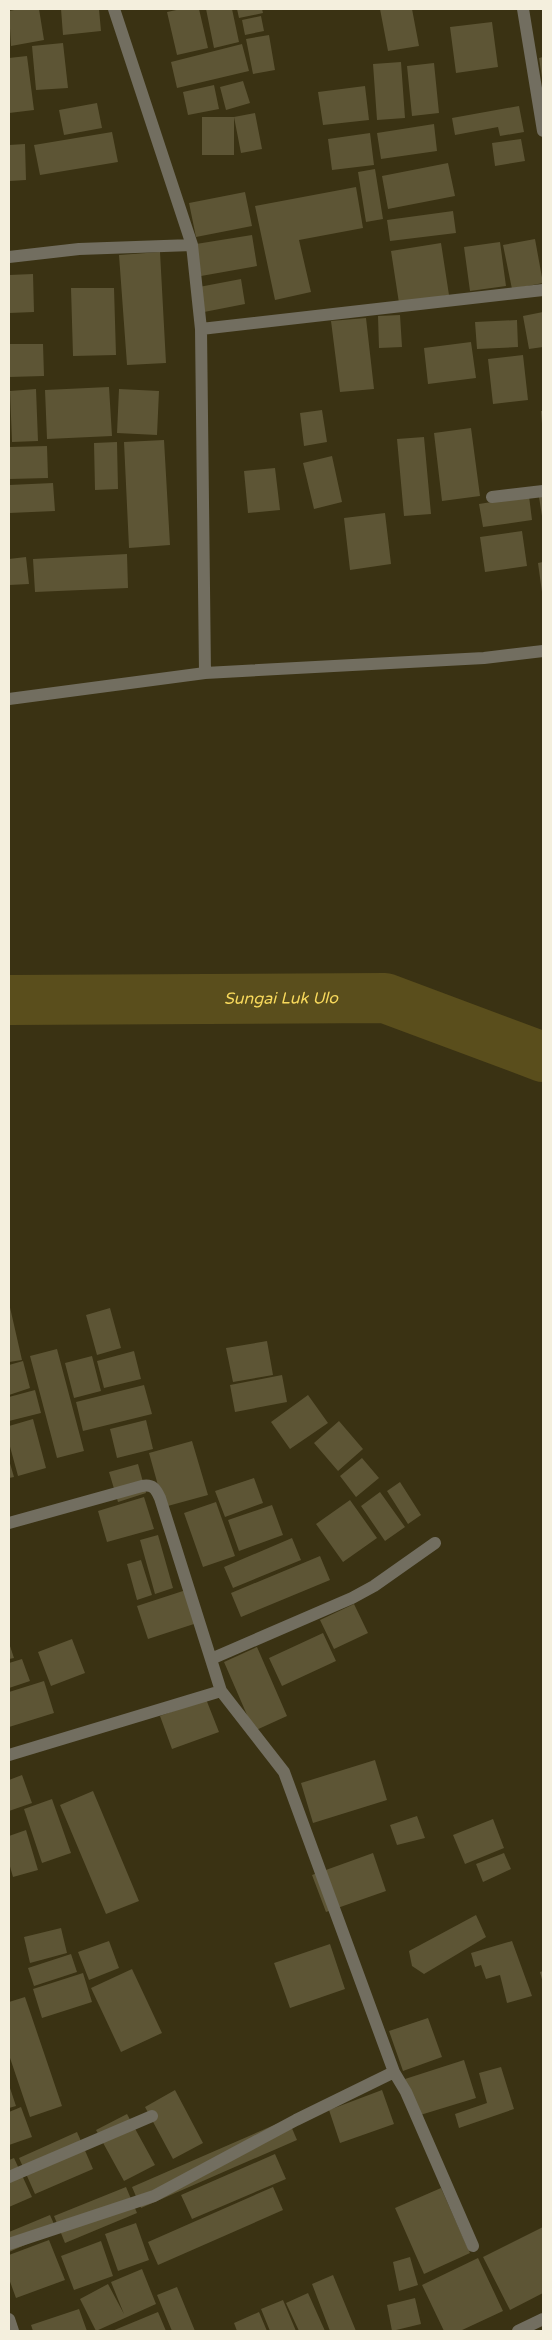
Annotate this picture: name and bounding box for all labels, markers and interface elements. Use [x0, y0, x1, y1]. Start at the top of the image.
water label: Sungai Luk Ulo [224, 988, 339, 1009]

